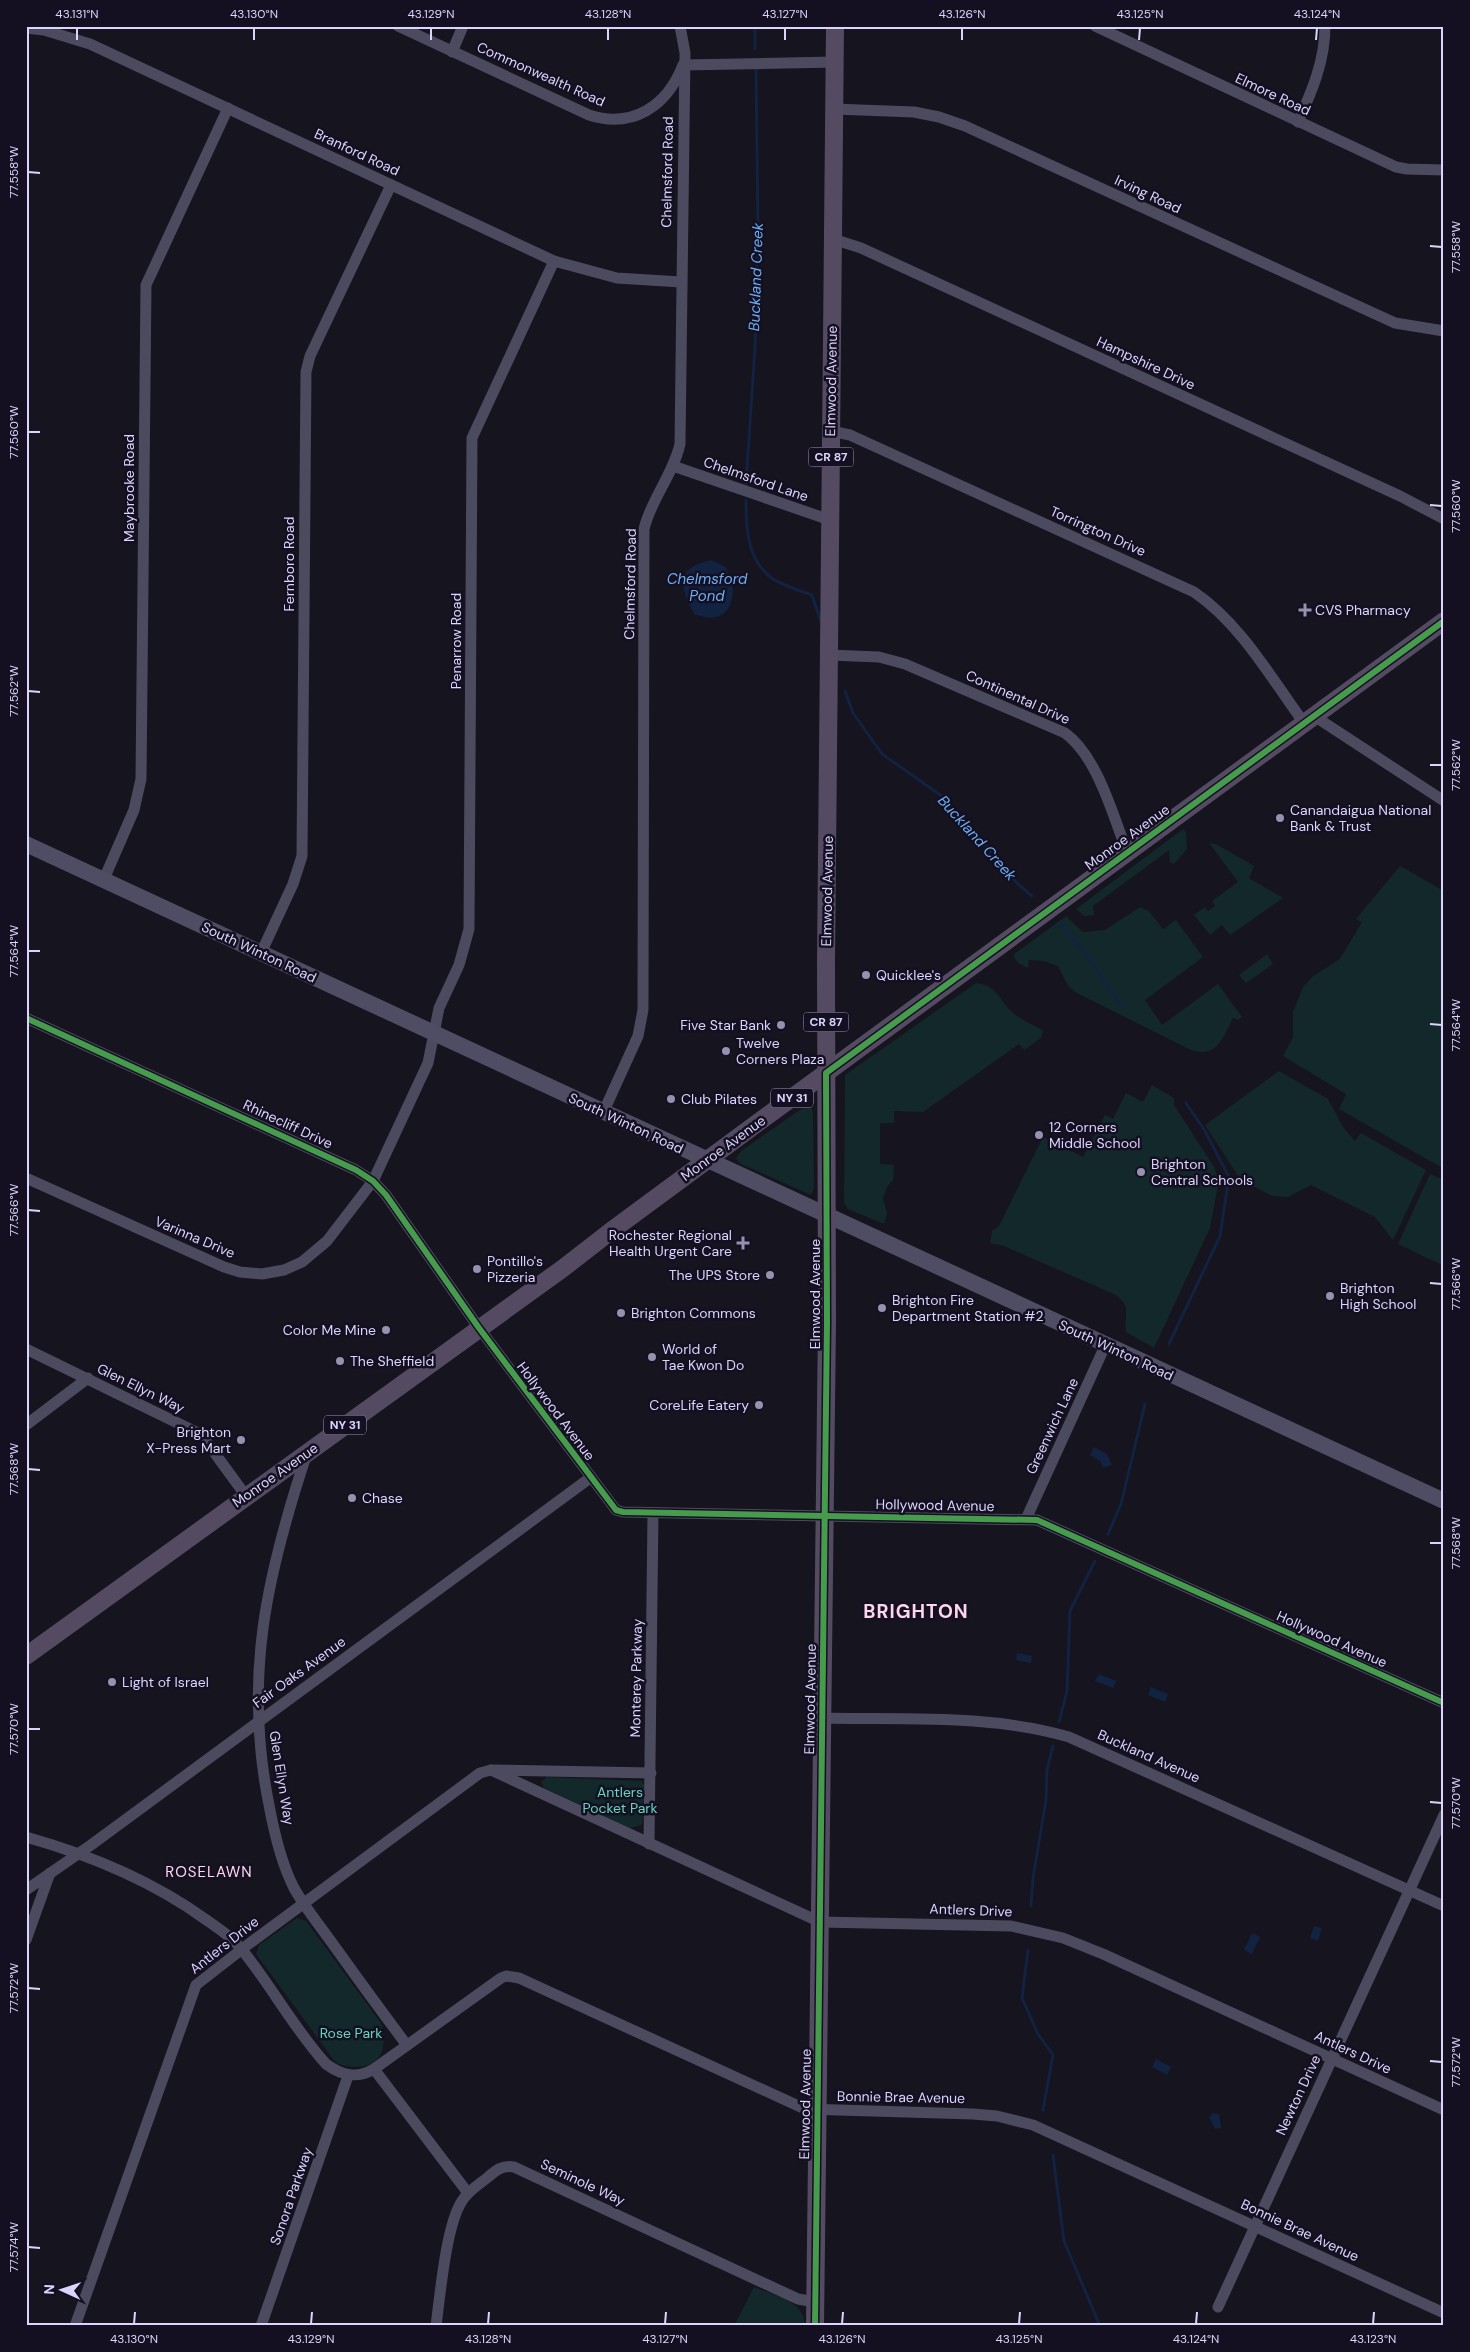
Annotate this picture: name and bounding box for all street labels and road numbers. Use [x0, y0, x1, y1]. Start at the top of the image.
street label: Commonwealth Road [474, 38, 608, 110]
street label: Elmore Road [1232, 69, 1314, 119]
street label: Chelmsford Road [657, 116, 677, 228]
street label: Branford Road [311, 124, 403, 180]
street label: Irving Road [1112, 171, 1184, 217]
street label: Elmwood Avenue [821, 326, 841, 436]
street label: Hampshire Drive [1094, 332, 1198, 394]
street label: Maybrooke Road [120, 434, 138, 542]
road number: CR 87 [808, 448, 854, 467]
street label: Chelmsford Lane [701, 453, 811, 505]
street label: Torrington Drive [1047, 502, 1149, 560]
street label: Fernboro Road [280, 517, 298, 611]
street label: Chelmsford Road [620, 528, 640, 640]
street label: Penarrow Road [447, 593, 465, 689]
street label: Continental Drive [963, 666, 1073, 728]
street label: Monroe Avenue [1081, 800, 1173, 874]
street label: Elmwood Avenue [817, 836, 837, 946]
street label: South Winton Road [199, 918, 319, 986]
road number: CR 87 [804, 1012, 848, 1032]
road number: NY 31 [771, 1088, 813, 1108]
street label: South Winton Road [566, 1089, 686, 1157]
street label: Rhinecliff Drive [240, 1095, 336, 1153]
street label: Monroe Avenue [677, 1111, 769, 1185]
street label: Varinna Drive [152, 1212, 238, 1262]
street label: Elmwood Avenue [806, 1239, 824, 1349]
street label: South Winton Road [1056, 1316, 1176, 1384]
street label: Hollywood Avenue [513, 1358, 599, 1464]
street label: Glen Ellyn Way [94, 1359, 188, 1417]
street label: Greenwich Lane [1022, 1375, 1082, 1477]
road number: NY 31 [324, 1416, 366, 1434]
street label: Monroe Avenue [229, 1439, 321, 1511]
street label: Hollywood Avenue [875, 1495, 995, 1515]
street label: Hollywood Avenue [1274, 1607, 1390, 1671]
street label: Monterey Parkway [626, 1618, 646, 1738]
street label: Fair Oaks Avenue [249, 1632, 349, 1712]
street label: Elmwood Avenue [800, 1644, 820, 1754]
street label: Buckland Avenue [1095, 1725, 1203, 1787]
street label: Glen Ellyn Way [266, 1730, 298, 1827]
street label: Antlers Drive [929, 1900, 1013, 1920]
street label: Antlers Drive [186, 1912, 262, 1978]
street label: Antlers Drive [1312, 2026, 1394, 2078]
street label: Elmwood Avenue [795, 2049, 815, 2159]
street label: Newton Drive [1272, 2052, 1324, 2138]
street label: Bonnie Brae Avenue [837, 2087, 965, 2107]
street label: Sonora Parkway [266, 2144, 316, 2247]
street label: Seminole Way [538, 2155, 628, 2209]
street label: Bonnie Brae Avenue [1238, 2195, 1362, 2265]

